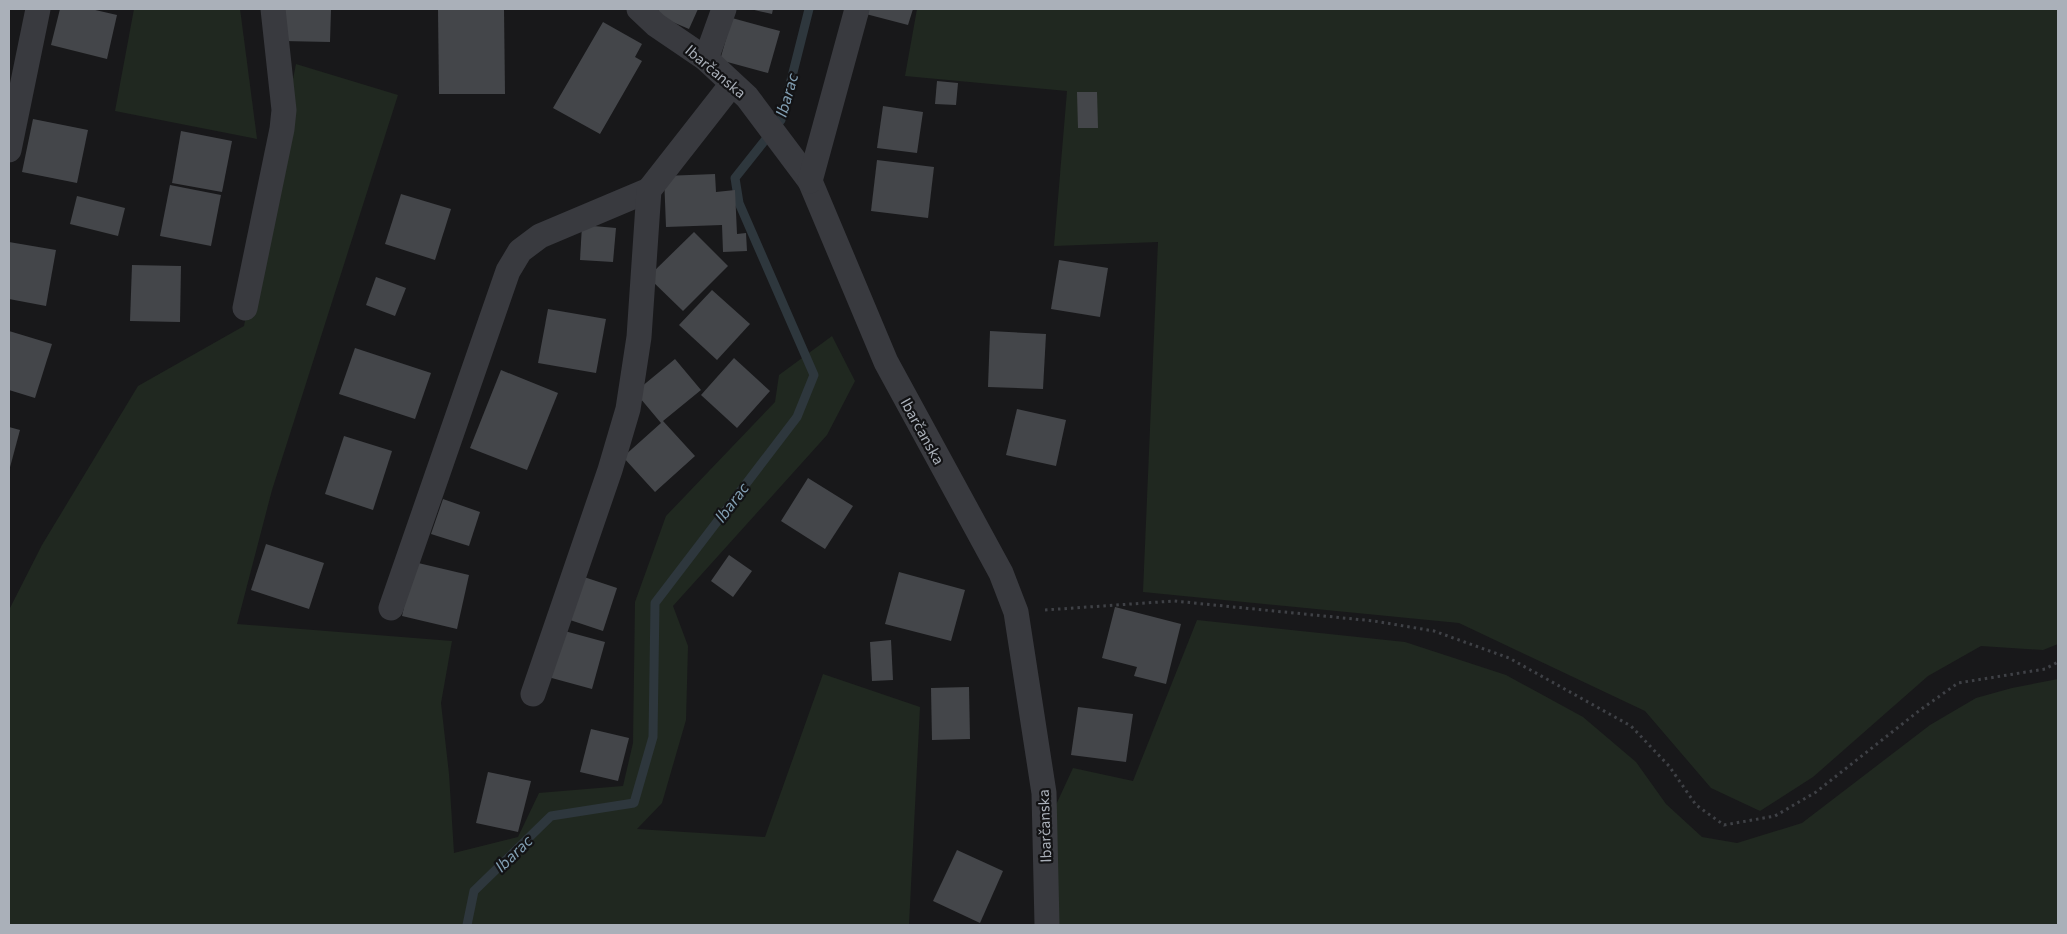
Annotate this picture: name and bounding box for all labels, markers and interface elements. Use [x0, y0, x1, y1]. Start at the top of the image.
street label: Ibarčanska [682, 41, 750, 101]
water label: Ibarac [771, 71, 801, 119]
street label: Ibarčanska [897, 395, 949, 467]
water label: Ibarac [710, 478, 752, 526]
street label: Ibarčanska [1034, 789, 1054, 863]
water label: Ibarac [490, 831, 536, 875]

